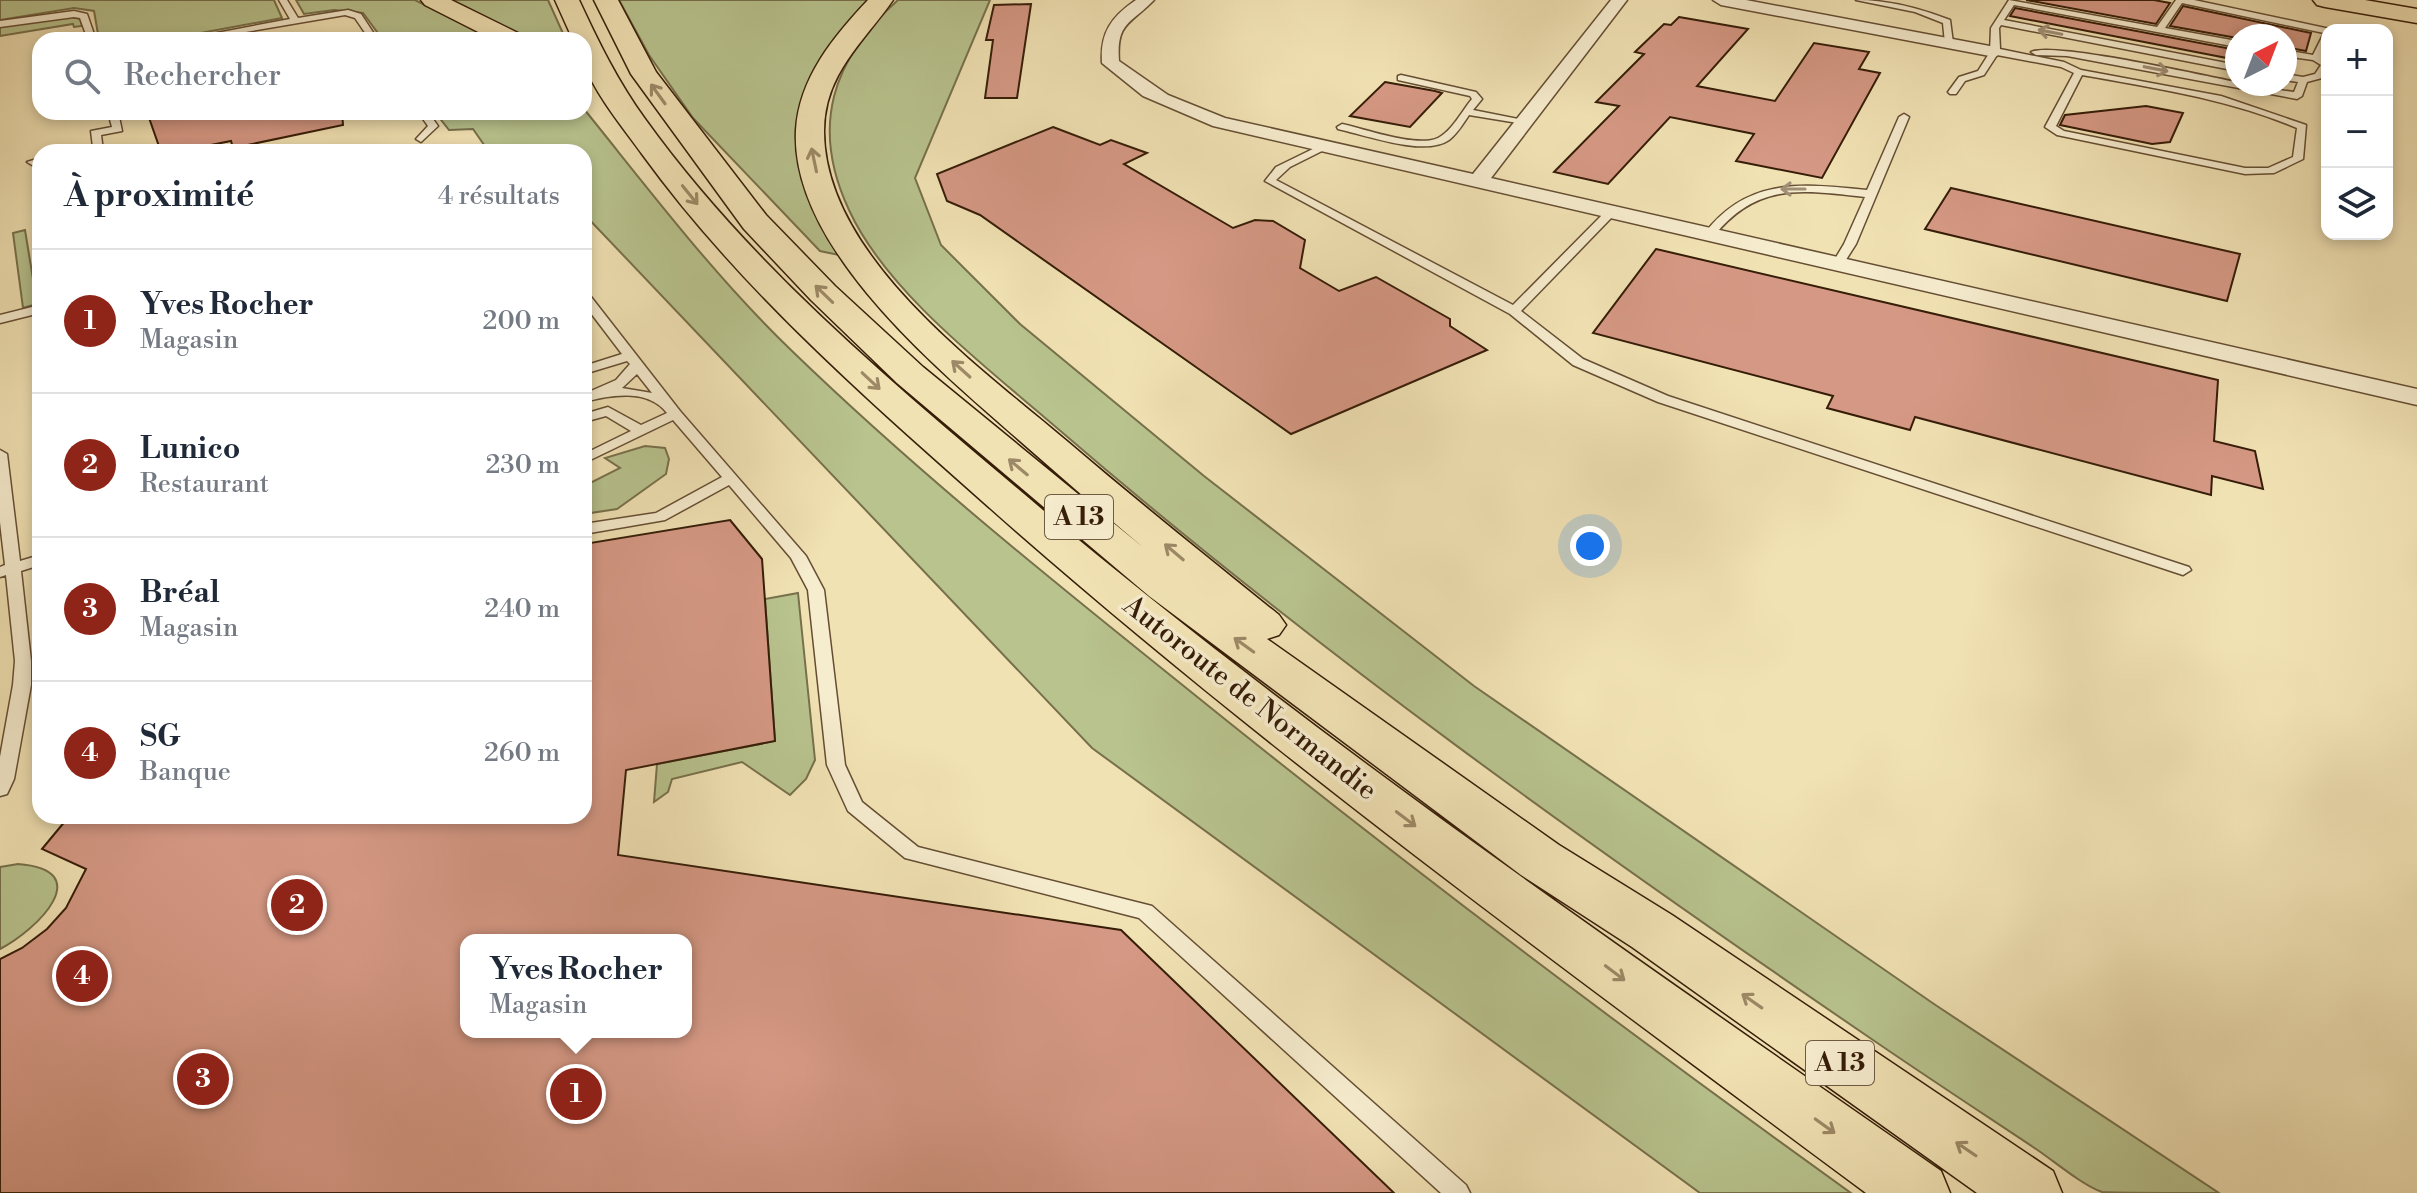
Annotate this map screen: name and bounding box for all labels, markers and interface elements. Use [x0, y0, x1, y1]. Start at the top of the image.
one-way arrow [2038, 23, 2064, 38]
north arrow [2225, 24, 2297, 96]
map controls [2321, 24, 2393, 240]
button: + [2321, 24, 2393, 96]
search box [32, 32, 592, 120]
icon: search [60, 54, 104, 98]
text: Rechercher [124, 57, 281, 95]
one-way arrow [2142, 63, 2168, 78]
one-way arrow [650, 84, 666, 106]
button: − [2321, 96, 2393, 168]
one-way arrow [806, 147, 821, 173]
button: layers [2321, 168, 2393, 240]
text: À proximité [64, 175, 254, 217]
text: 4 résultats [438, 180, 560, 212]
one-way arrow [1780, 181, 1807, 197]
one-way arrow [681, 184, 699, 204]
one-way arrow [815, 285, 834, 304]
text: Yves Rocher [140, 286, 314, 324]
text: 1 [84, 305, 96, 337]
text: 200 m [483, 305, 560, 337]
text: Magasin [140, 324, 238, 356]
one-way arrow [951, 360, 971, 378]
one-way arrow [861, 371, 880, 390]
text: Lunico [140, 430, 240, 468]
text: 2 [82, 449, 98, 481]
text: 230 m [485, 449, 560, 481]
one-way arrow [1008, 458, 1028, 476]
text: Restaurant [140, 468, 269, 500]
road number: A 13 [1045, 495, 1113, 539]
your location [1570, 526, 1610, 566]
one-way arrow [1164, 543, 1185, 560]
text: Bréal [140, 574, 220, 612]
street label: Autoroute de Normandie [1115, 587, 1384, 808]
text: 3 [82, 593, 98, 625]
text: 240 m [484, 593, 560, 625]
text: Magasin [140, 612, 238, 644]
one-way arrow [1234, 637, 1255, 654]
text: SG [140, 718, 181, 756]
text: 4 [81, 737, 99, 769]
text: 260 m [484, 737, 560, 769]
text: Banque [140, 756, 231, 788]
one-way arrow [1395, 810, 1416, 827]
pin: 2 [271, 875, 323, 935]
popup [460, 934, 692, 1038]
pin: 4 [56, 946, 108, 1006]
text: Yves Rocher [489, 951, 663, 989]
one-way arrow [1603, 965, 1625, 982]
text: Magasin [489, 989, 587, 1021]
one-way arrow [1742, 993, 1764, 1009]
road number: A 13 [1806, 1041, 1874, 1085]
pin: 3 [177, 1049, 229, 1109]
pin: 1 [550, 1064, 602, 1124]
one-way arrow [1814, 1117, 1835, 1134]
one-way arrow [1955, 1141, 1977, 1157]

